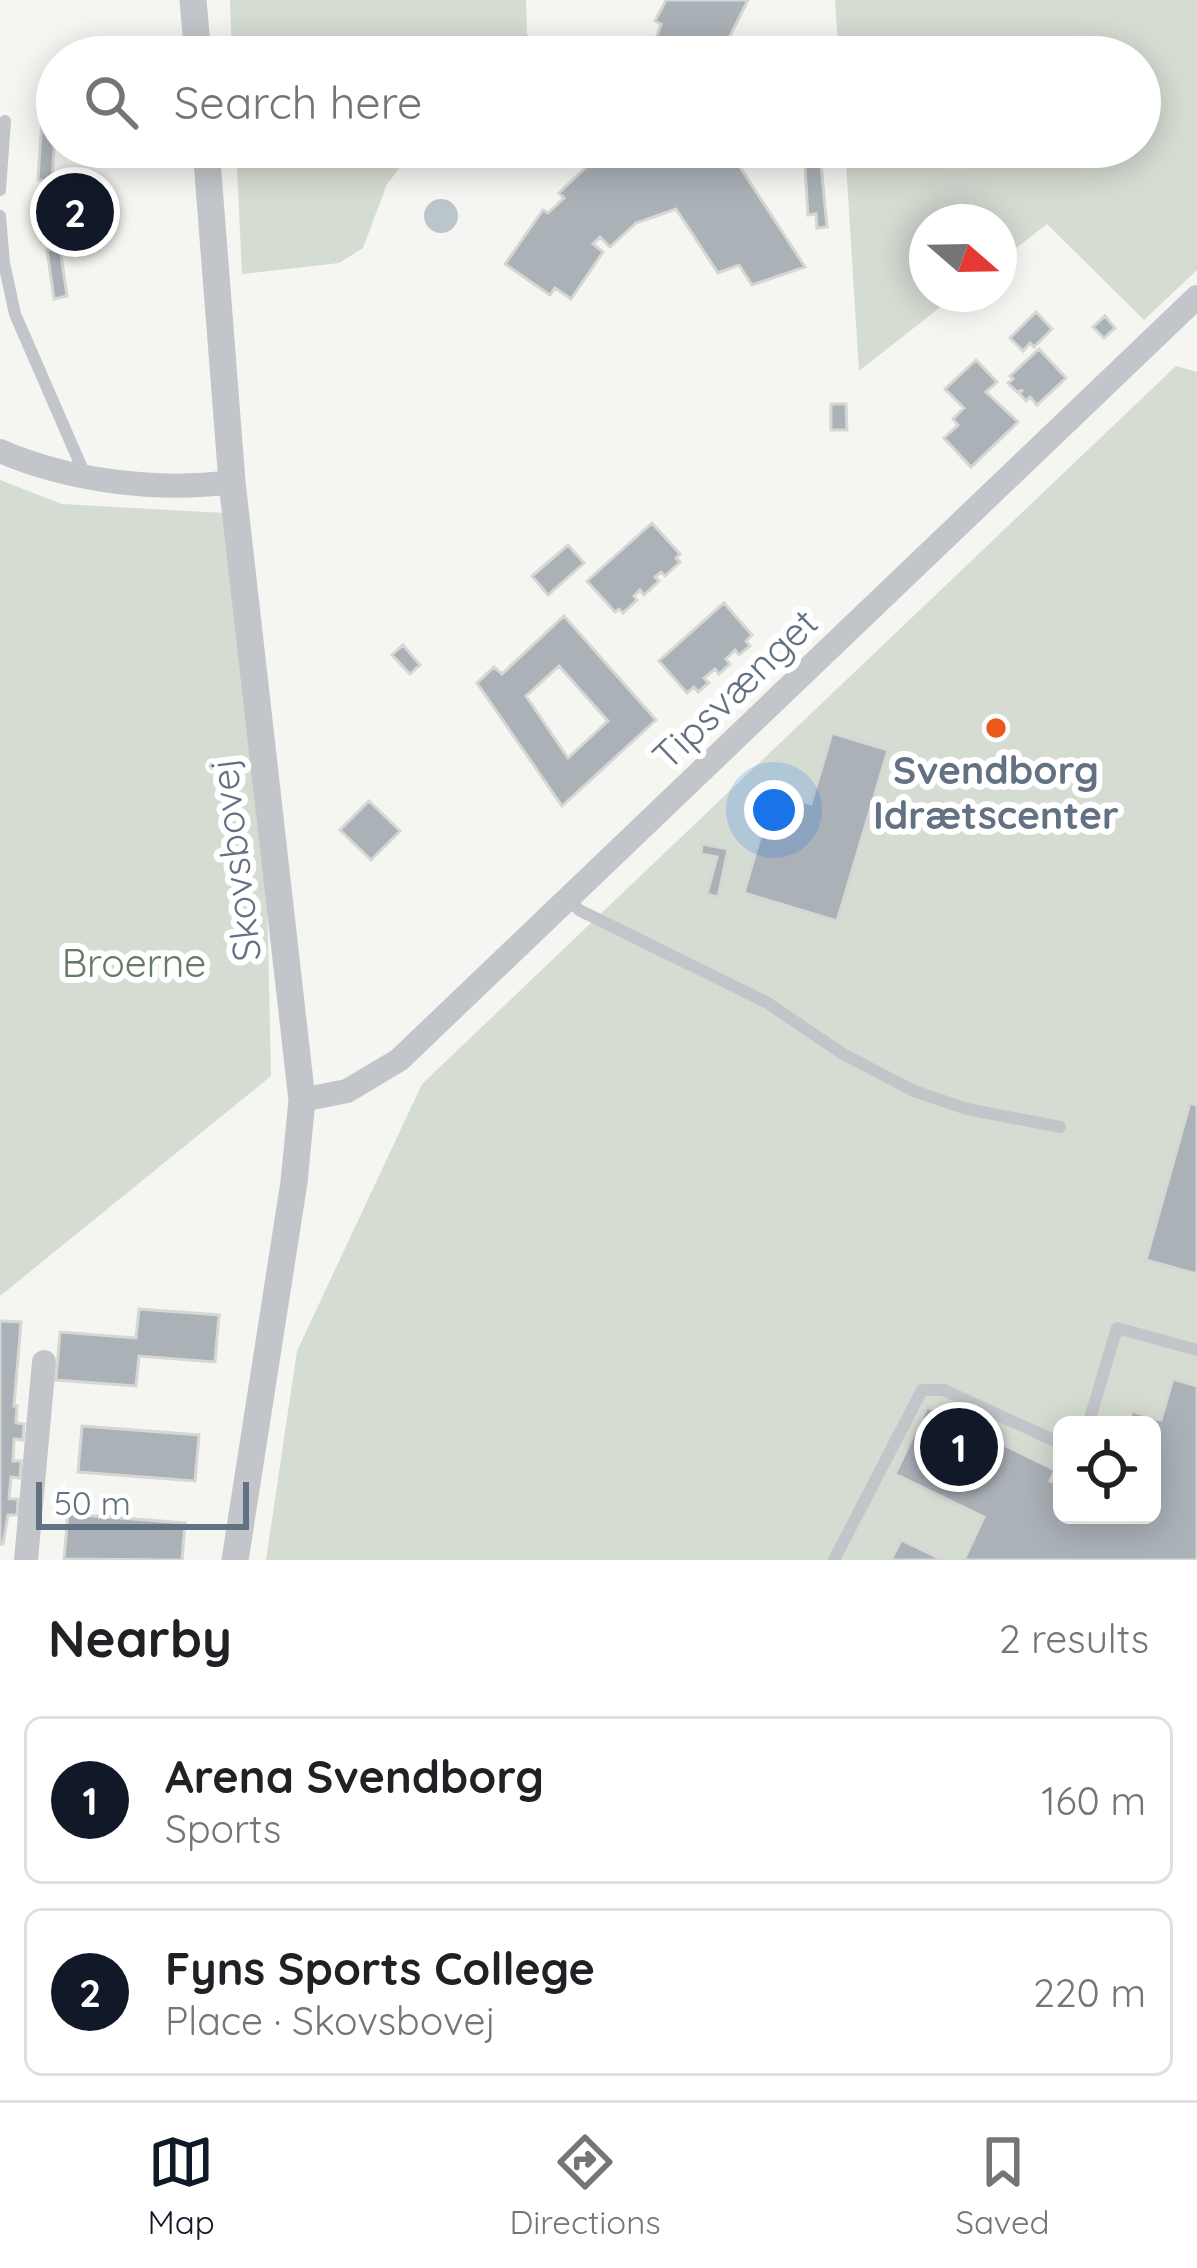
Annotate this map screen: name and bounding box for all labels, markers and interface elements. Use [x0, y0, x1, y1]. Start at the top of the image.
search box [36, 36, 1161, 168]
icon: search [78, 69, 144, 135]
text: Search here [174, 74, 422, 130]
pin: 2 [36, 167, 114, 257]
north arrow [909, 204, 1017, 312]
street label: Tipsvænget [642, 598, 828, 780]
marker: Svendborg Idrætscenter [983, 715, 1009, 741]
place label: Svendborg Idrætscenter [873, 745, 1119, 839]
street label: Skovsbovej [198, 756, 271, 964]
your location [744, 780, 804, 840]
park label: Broerne [62, 938, 206, 987]
pin: 1 [920, 1402, 998, 1492]
map controls [1053, 1416, 1161, 1524]
button: locate [1053, 1416, 1161, 1524]
scale bar [36, 1476, 249, 1529]
text: 50 m [54, 1482, 131, 1523]
text: Nearby [48, 1606, 232, 1670]
text: 2 results [999, 1614, 1149, 1663]
text: Arena Svendborg [165, 1748, 544, 1804]
text: 1 [82, 1776, 98, 1825]
text: 160 m [1041, 1776, 1146, 1825]
text: Sports [165, 1804, 281, 1853]
text: Fyns Sports College [165, 1940, 595, 1996]
text: 2 [79, 1968, 101, 2017]
text: 220 m [1033, 1968, 1146, 2017]
text: Place · Skovsbovej [165, 1996, 496, 2045]
tab: Map [147, 2129, 215, 2242]
tab: Directions [509, 2129, 661, 2242]
tab: Saved [956, 2129, 1050, 2242]

